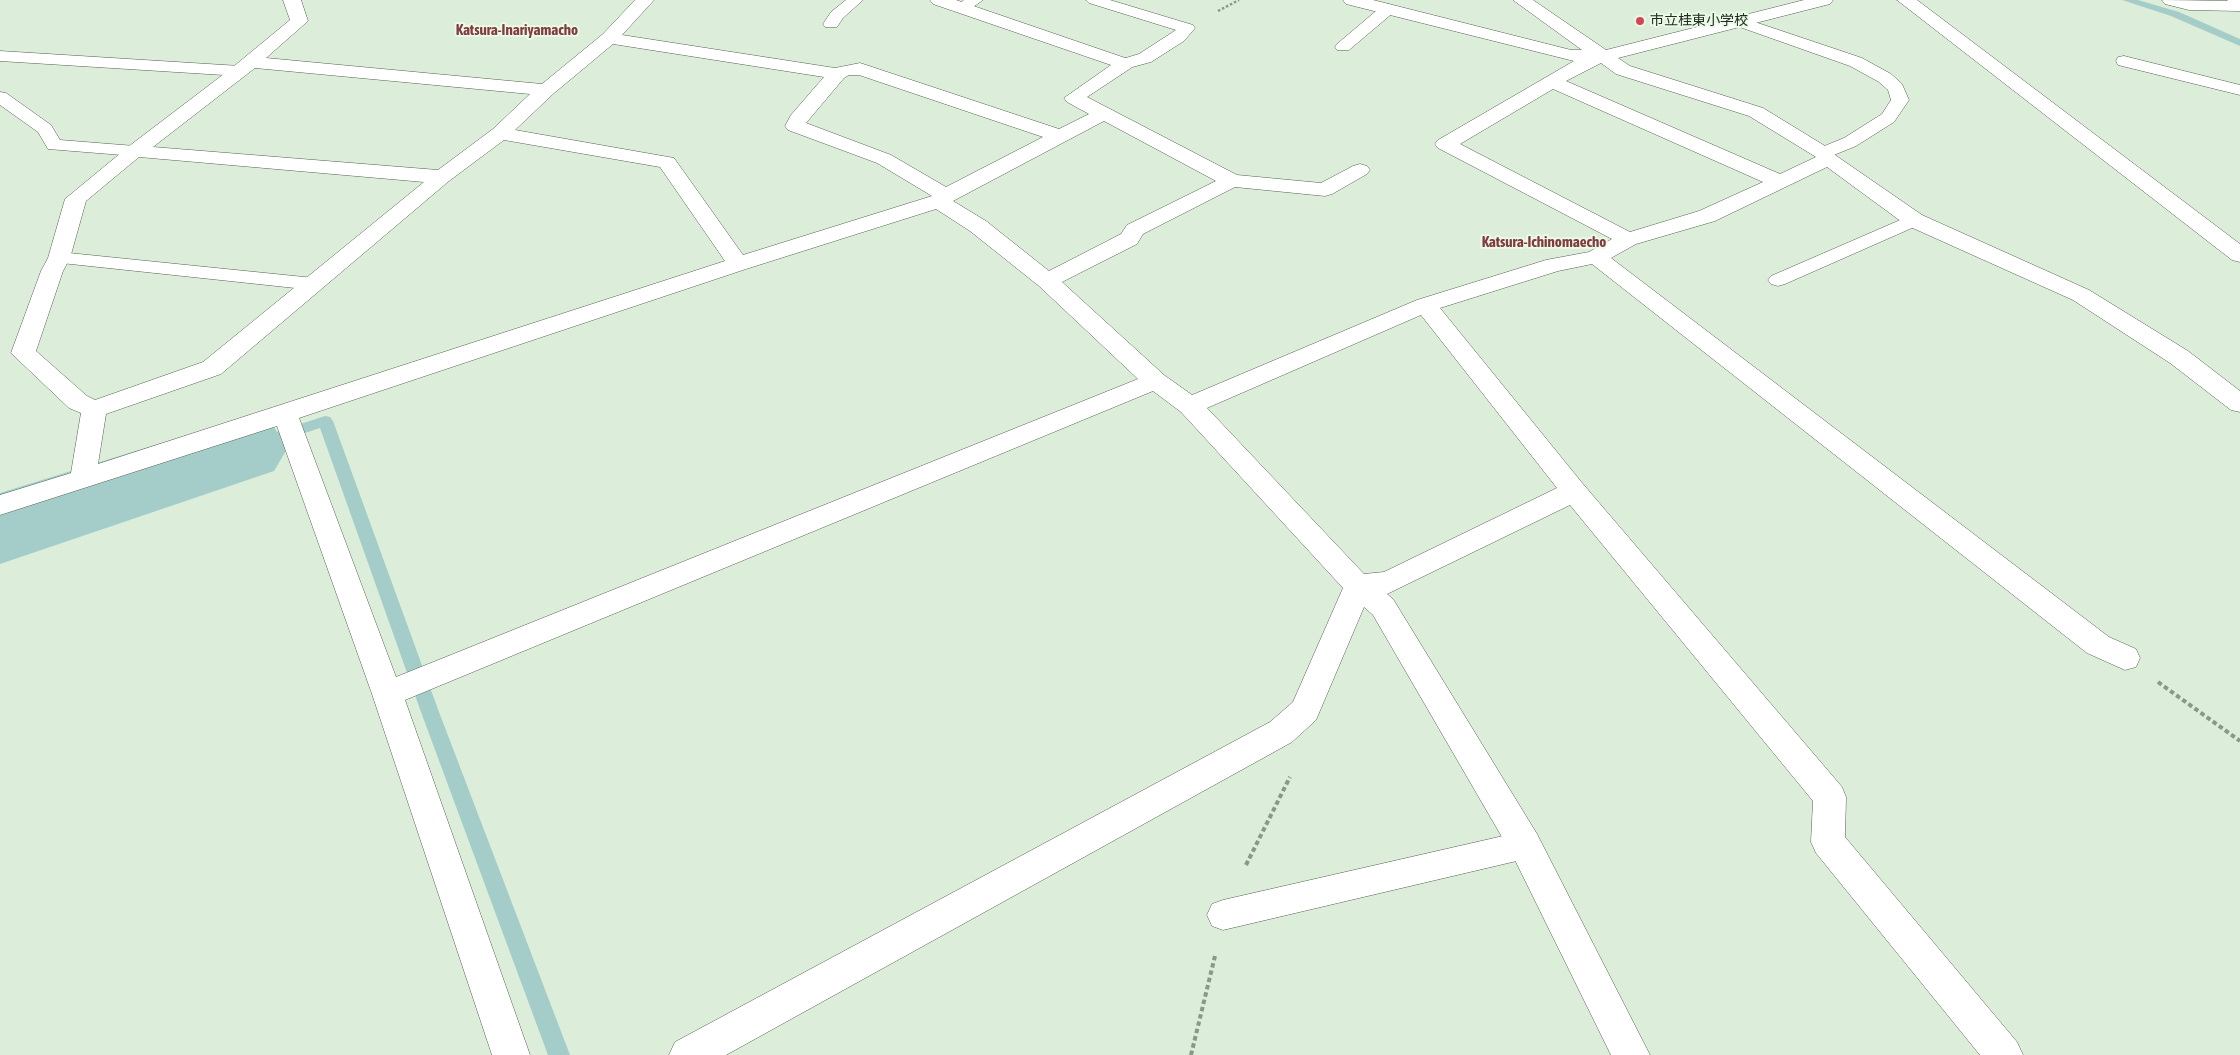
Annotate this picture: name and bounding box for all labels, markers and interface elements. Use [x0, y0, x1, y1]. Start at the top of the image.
place label: 市立桂東小学校 [1650, 13, 1748, 29]
marker: 市立桂東小学校 [1634, 15, 1646, 27]
district label: Katsura-Inariyamacho [456, 21, 578, 39]
district label: Katsura-Ichinomaecho [1482, 233, 1606, 251]

